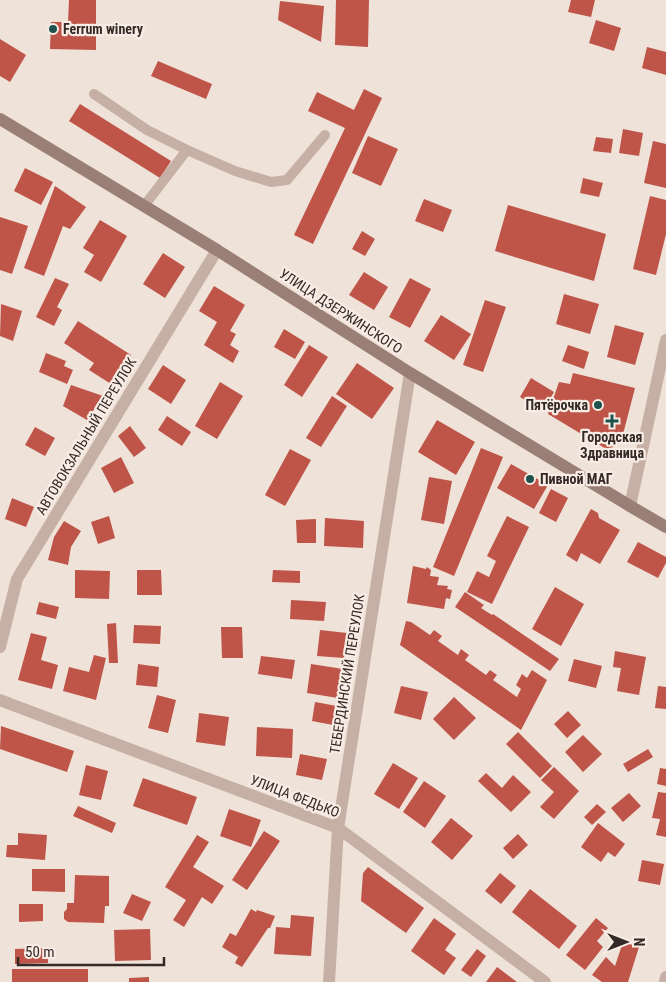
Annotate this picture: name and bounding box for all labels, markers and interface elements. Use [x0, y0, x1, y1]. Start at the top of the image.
place label: Ferrum winery [63, 21, 144, 37]
marker: Ferrum winery [47, 23, 59, 35]
street label: УЛИЦА ДЗЕРЖИНСКОГО [277, 265, 405, 357]
street label: АВТОВОКЗАЛЬНЫЙ ПЕРЕУЛОК [33, 354, 139, 517]
place label: Пятёрочка [525, 397, 588, 413]
marker: Пятёрочка [592, 399, 604, 411]
marker: Городская Здравница [606, 415, 618, 427]
place label: Городская Здравница [580, 429, 644, 461]
place label: Пивной МАГ [540, 471, 613, 487]
marker: Пивной МАГ [524, 473, 536, 485]
street label: ТЕБЕРДИНСКИЙ ПЕРЕУЛОК [326, 593, 368, 755]
street label: УЛИЦА ФЕДЬКО [248, 772, 342, 820]
north arrow [601, 917, 651, 967]
scale bar [18, 934, 164, 966]
text: N [631, 938, 647, 946]
text: 50 m [25, 943, 55, 961]

